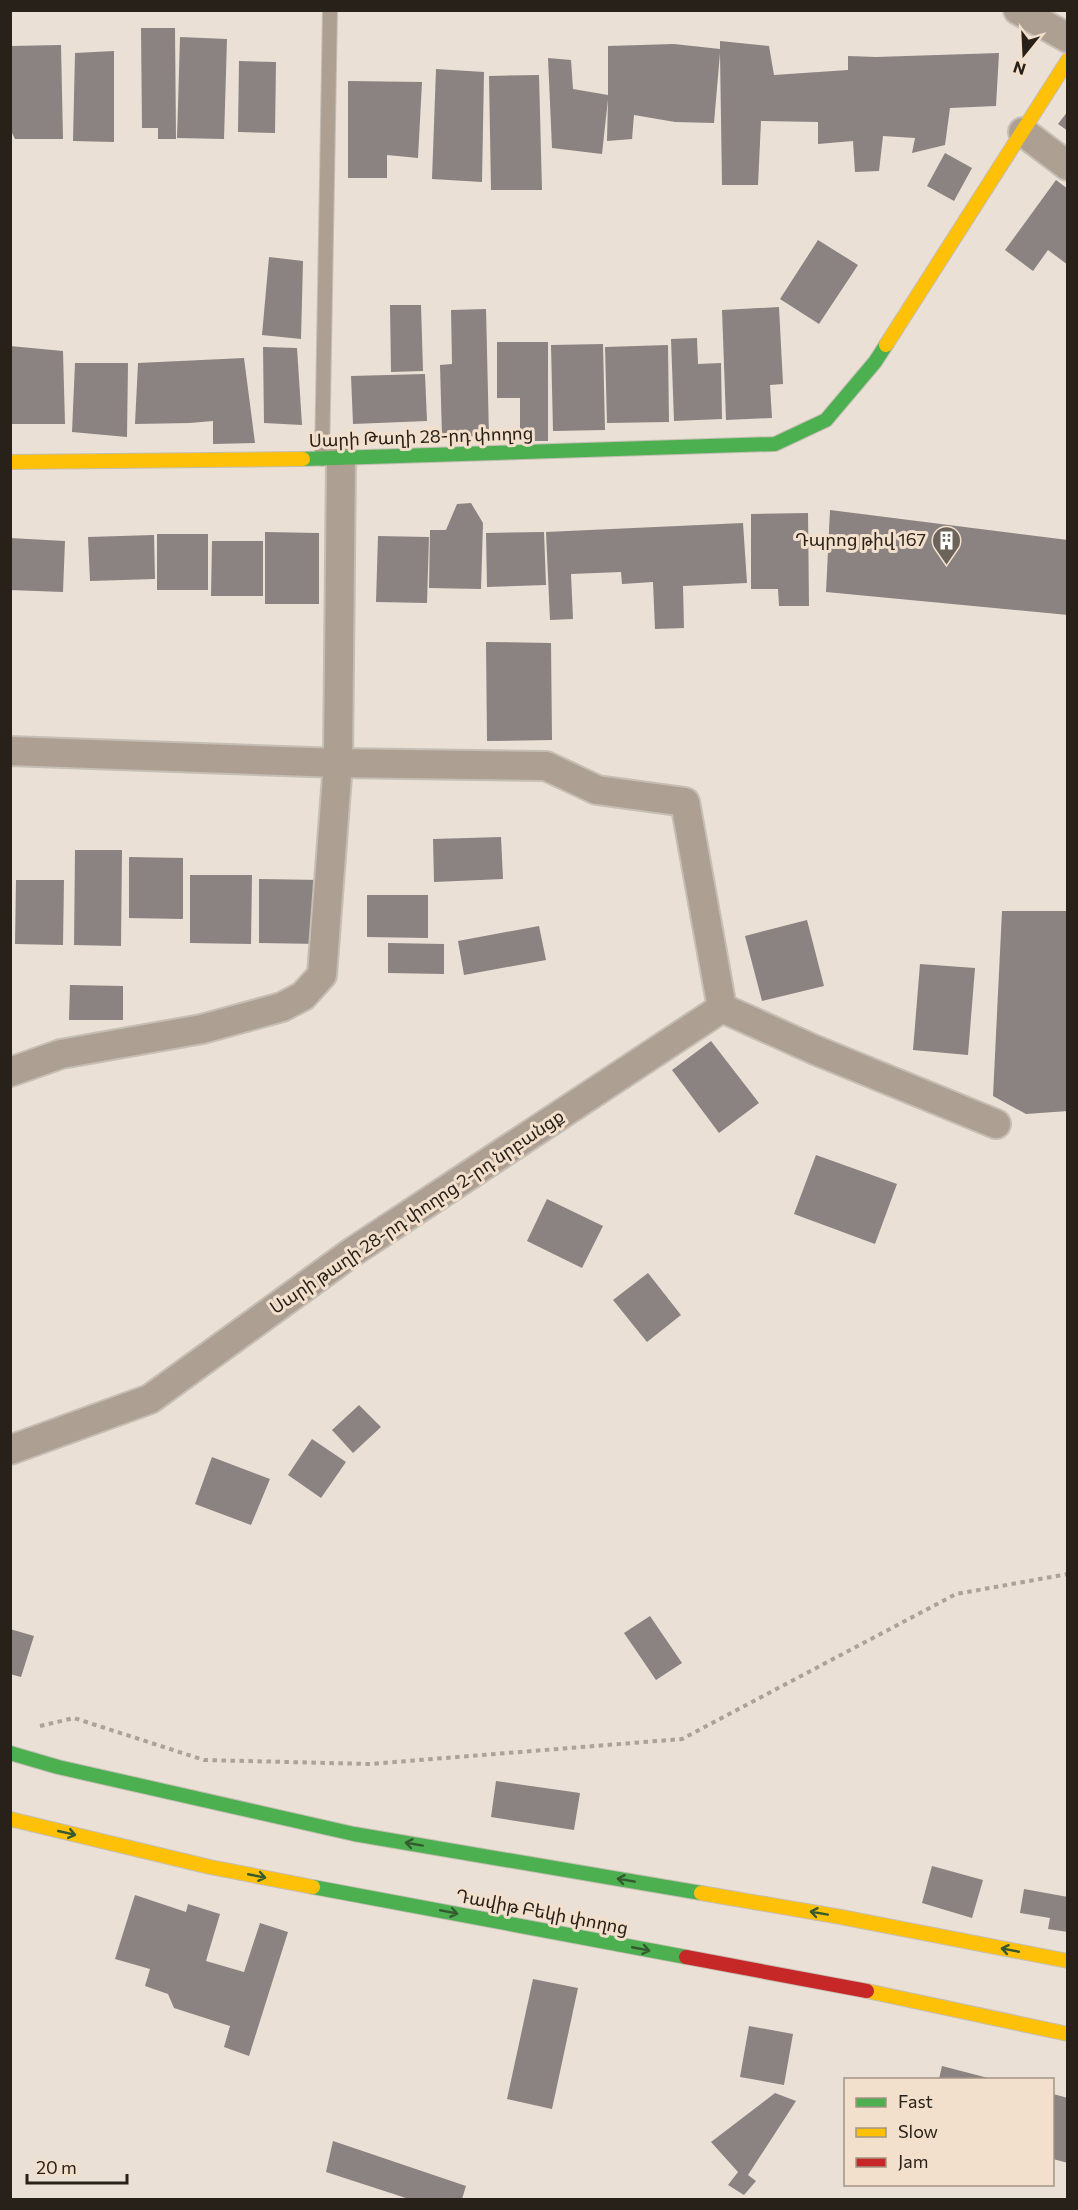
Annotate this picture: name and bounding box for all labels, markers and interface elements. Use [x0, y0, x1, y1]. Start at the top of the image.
north arrow [994, 24, 1054, 84]
text: N [1011, 58, 1028, 80]
street label: Սարի Թաղի 28-րդ փողոց [308, 421, 534, 451]
building icon: Դպրոց թիվ 167 [931, 524, 963, 566]
place label: Դպրոց թիվ 167 [795, 528, 926, 550]
street label: Սարի թաղի 28-րդ փողոց 2-րդ նրբանցք [265, 1104, 568, 1318]
one-way arrow [57, 1827, 76, 1839]
one-way arrow [404, 1838, 424, 1849]
one-way arrow [247, 1871, 267, 1882]
one-way arrow [617, 1874, 637, 1885]
street label: Դավիթ Բեկի փողոց [454, 1883, 630, 1939]
one-way arrow [439, 1907, 458, 1918]
one-way arrow [809, 1907, 829, 1918]
one-way arrow [630, 1944, 650, 1955]
one-way arrow [1001, 1944, 1020, 1955]
legend [844, 2078, 1054, 2186]
text: Fast [898, 2090, 933, 2112]
text: Slow [898, 2120, 938, 2142]
scale bar [27, 2147, 128, 2185]
text: Jam [898, 2150, 928, 2172]
text: 20 m [36, 2156, 77, 2178]

